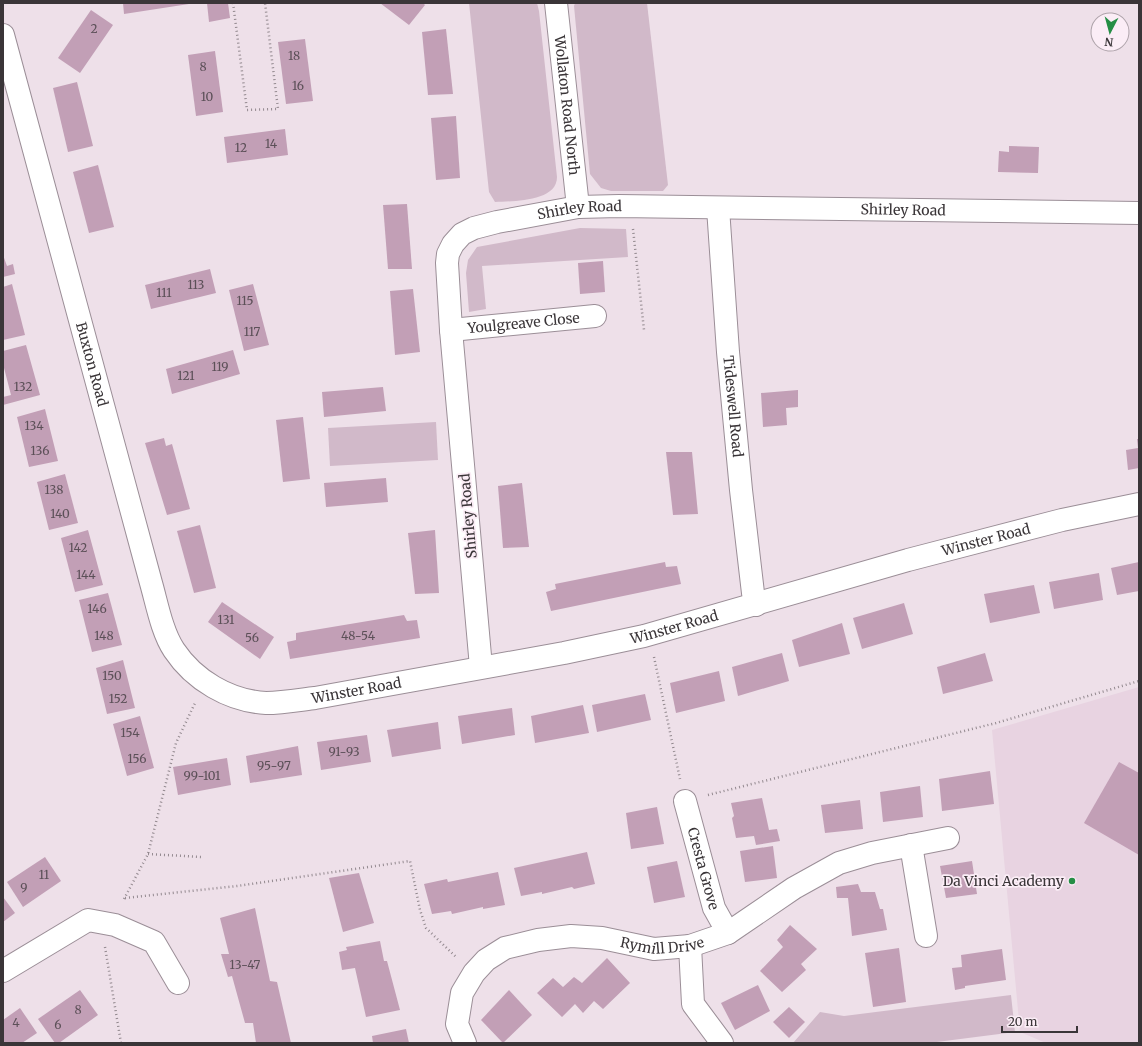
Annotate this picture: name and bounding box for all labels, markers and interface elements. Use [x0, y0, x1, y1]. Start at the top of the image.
north arrow [1090, 12, 1130, 52]
house number: 2 [90, 21, 98, 36]
street label: Wollaton Road North [550, 34, 584, 176]
text: N [1104, 34, 1114, 49]
house number: 18 [288, 48, 300, 63]
house number: 8 [199, 59, 207, 74]
house number: 16 [292, 78, 304, 93]
house number: 10 [201, 89, 214, 104]
house number: 14 [265, 136, 278, 151]
house number: 12 [235, 140, 247, 155]
street label: Shirley Road [536, 197, 623, 223]
street label: Shirley Road [861, 200, 947, 219]
house number: 113 [187, 277, 205, 292]
house number: 111 [156, 285, 172, 300]
house number: 115 [236, 293, 254, 308]
street label: Youlgreave Close [466, 309, 581, 337]
street label: Buxton Road [72, 320, 112, 409]
house number: 117 [244, 324, 260, 339]
street label: Tideswell Road [719, 355, 747, 459]
house number: 119 [211, 359, 229, 374]
house number: 121 [177, 368, 195, 383]
house number: 132 [14, 379, 32, 394]
house number: 134 [24, 418, 44, 433]
house number: 136 [30, 443, 50, 458]
street label: Shirley Road [455, 472, 481, 559]
house number: 138 [45, 482, 63, 497]
house number: 140 [50, 506, 70, 521]
street label: Winster Road [939, 519, 1033, 560]
house number: 142 [69, 540, 87, 555]
house number: 144 [76, 567, 96, 582]
house number: 146 [87, 601, 107, 616]
street label: Winster Road [627, 606, 721, 648]
house number: 131 [218, 612, 235, 627]
house number: 148 [94, 628, 114, 643]
house number: 48-54 [341, 628, 376, 643]
house number: 56 [245, 630, 259, 645]
house number: 150 [102, 668, 122, 683]
street label: Winster Road [309, 673, 403, 708]
house number: 152 [109, 691, 127, 706]
house number: 154 [120, 725, 140, 740]
house number: 91-93 [328, 744, 360, 759]
house number: 156 [127, 751, 147, 766]
house number: 95-97 [257, 758, 291, 773]
house number: 99-101 [183, 768, 221, 783]
street label: Cresta Grove [684, 825, 723, 912]
house number: 11 [39, 867, 50, 882]
place label: Da Vinci Academy [943, 872, 1065, 890]
marker: Da Vinci Academy [1067, 876, 1077, 886]
house number: 9 [20, 880, 28, 895]
street label: Rymill Drive [619, 933, 706, 958]
house number: 13-47 [230, 957, 261, 972]
house number: 8 [74, 1002, 82, 1017]
scale bar [1002, 1008, 1077, 1034]
text: 20 m [1008, 1014, 1037, 1029]
house number: 4 [12, 1015, 20, 1030]
house number: 6 [54, 1017, 62, 1032]

